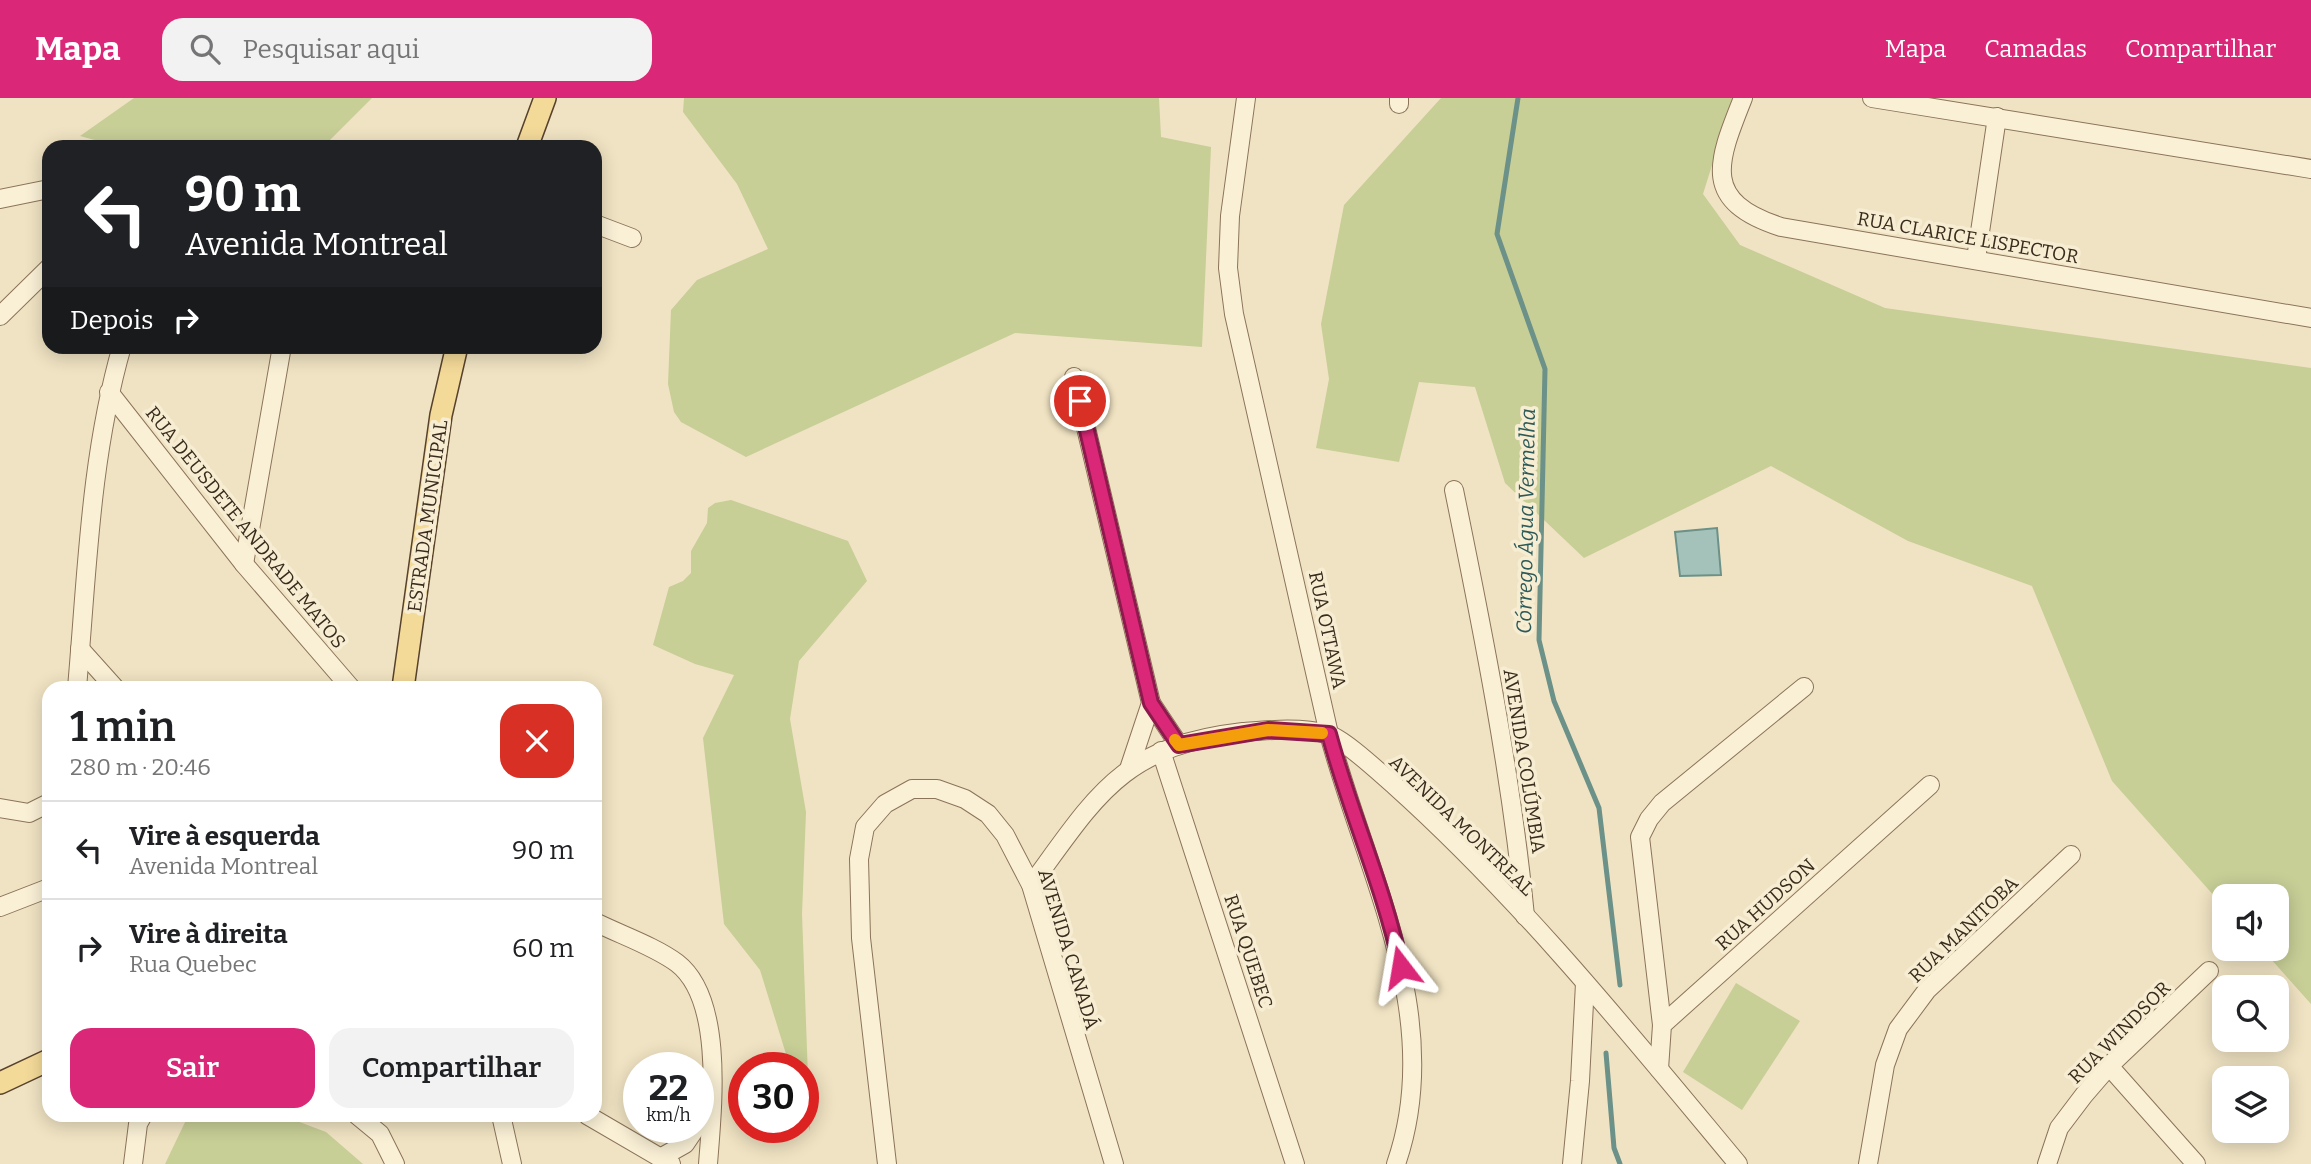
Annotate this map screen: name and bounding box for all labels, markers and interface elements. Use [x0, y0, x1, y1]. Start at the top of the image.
search box [162, 18, 652, 81]
text: Mapa [35, 29, 120, 69]
icon: search [186, 30, 224, 68]
text: Pesquisar aqui [242, 34, 420, 65]
text: Mapa [1885, 35, 1946, 63]
text: Camadas [1984, 35, 2087, 63]
text: Compartilhar [2125, 35, 2276, 63]
text: 90 m [185, 165, 301, 224]
icon: left [70, 168, 161, 259]
street label: RUA CLARICE LISPECTOR [1855, 207, 2081, 268]
text: Avenida Montreal [185, 225, 448, 263]
icon: right [167, 301, 205, 339]
text: Depois [70, 305, 153, 336]
pin [1050, 371, 1110, 431]
icon: arrive [1061, 382, 1099, 420]
street label: RUA DEUSDETE ANDRADE MATOS [141, 402, 350, 653]
water label: Córrego Água Vermelha [1511, 408, 1541, 634]
street label: ESTRADA MUNICIPAL [403, 418, 452, 614]
street label: RUA OTTAWA [1304, 569, 1351, 692]
street label: AVENIDA COLÚMBIA [1499, 667, 1551, 855]
text: 1 min [70, 702, 176, 752]
button: close [500, 704, 574, 778]
street label: AVENIDA MONTREAL [1385, 750, 1539, 900]
text: 280 m · 20:46 [70, 753, 211, 781]
text: Vire à esquerda [129, 821, 320, 852]
icon: left [70, 831, 108, 869]
text: 90 m [512, 835, 574, 866]
text: Avenida Montreal [129, 852, 318, 880]
street label: RUA HUDSON [1711, 854, 1820, 955]
street label: AVENIDA CANADÁ [1033, 866, 1104, 1033]
street label: RUA MANITOBA [1904, 871, 2023, 987]
map controls [2212, 884, 2289, 1143]
button: sound [2212, 884, 2289, 961]
street label: RUA QUEBEC [1219, 891, 1278, 1011]
text: Vire à direita [129, 919, 288, 950]
icon: right [70, 929, 108, 967]
position arrow [1364, 930, 1438, 1004]
text: 60 m [512, 933, 574, 964]
text: Rua Quebec [129, 950, 257, 978]
button: search [2212, 975, 2289, 1052]
street label: RUA WINDSOR [2064, 976, 2176, 1088]
button: Sair [70, 1028, 315, 1108]
button: Compartilhar [329, 1028, 574, 1108]
speed limit sign: 30 [728, 1052, 819, 1143]
button: layers [2212, 1066, 2289, 1143]
text: 22 [649, 1067, 688, 1109]
text: km/h [646, 1104, 691, 1126]

